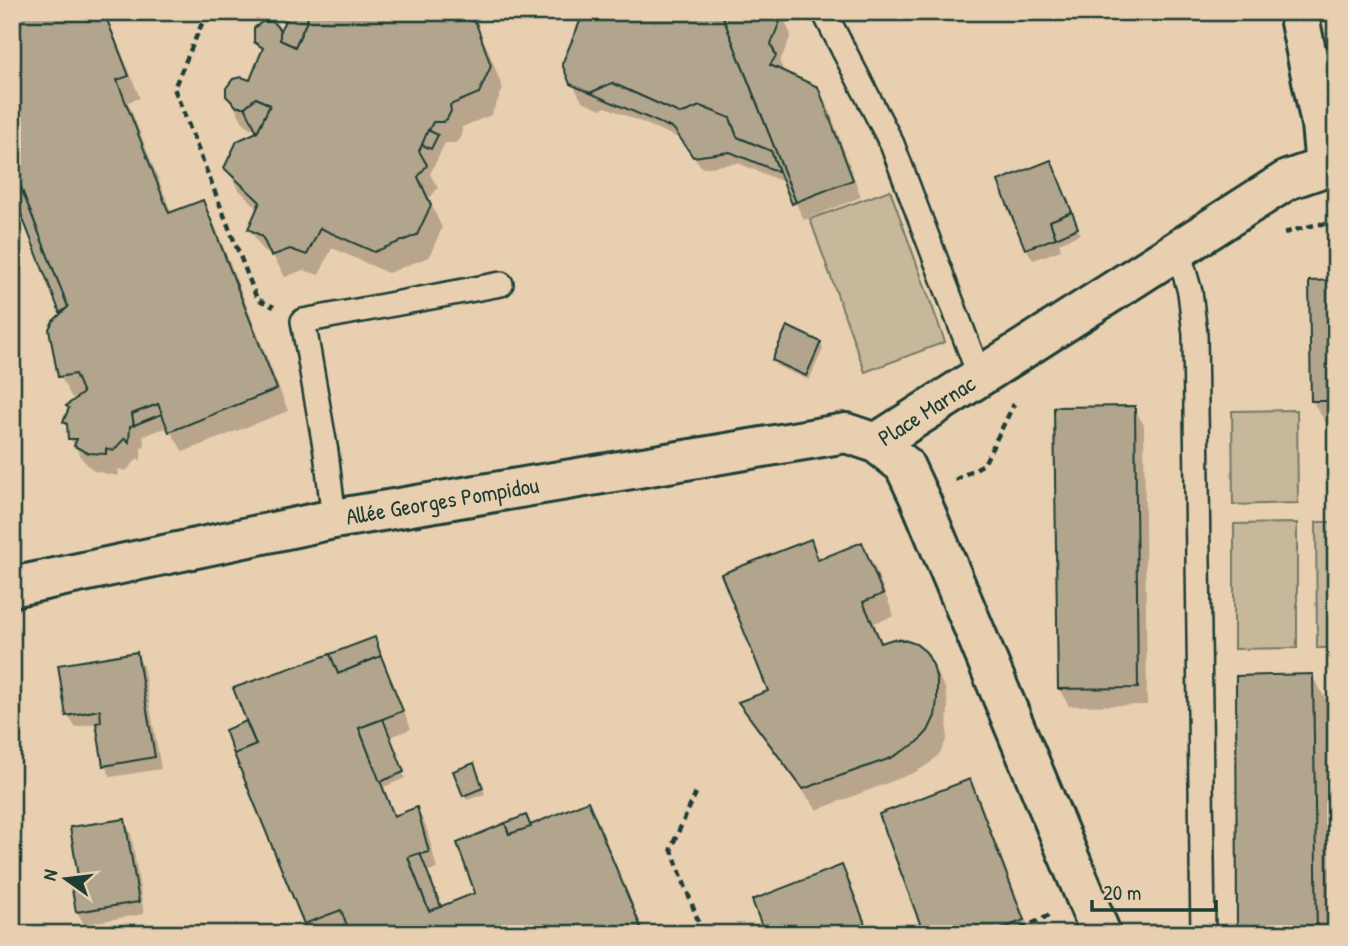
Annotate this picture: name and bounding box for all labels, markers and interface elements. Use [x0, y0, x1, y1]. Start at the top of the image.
street label: Place Marnac [872, 368, 981, 453]
street label: Allée Georges Pompidou [343, 469, 541, 532]
north arrow [32, 844, 102, 914]
text: N [36, 867, 63, 883]
scale bar [1092, 869, 1217, 913]
text: 20 m [1103, 878, 1141, 907]

